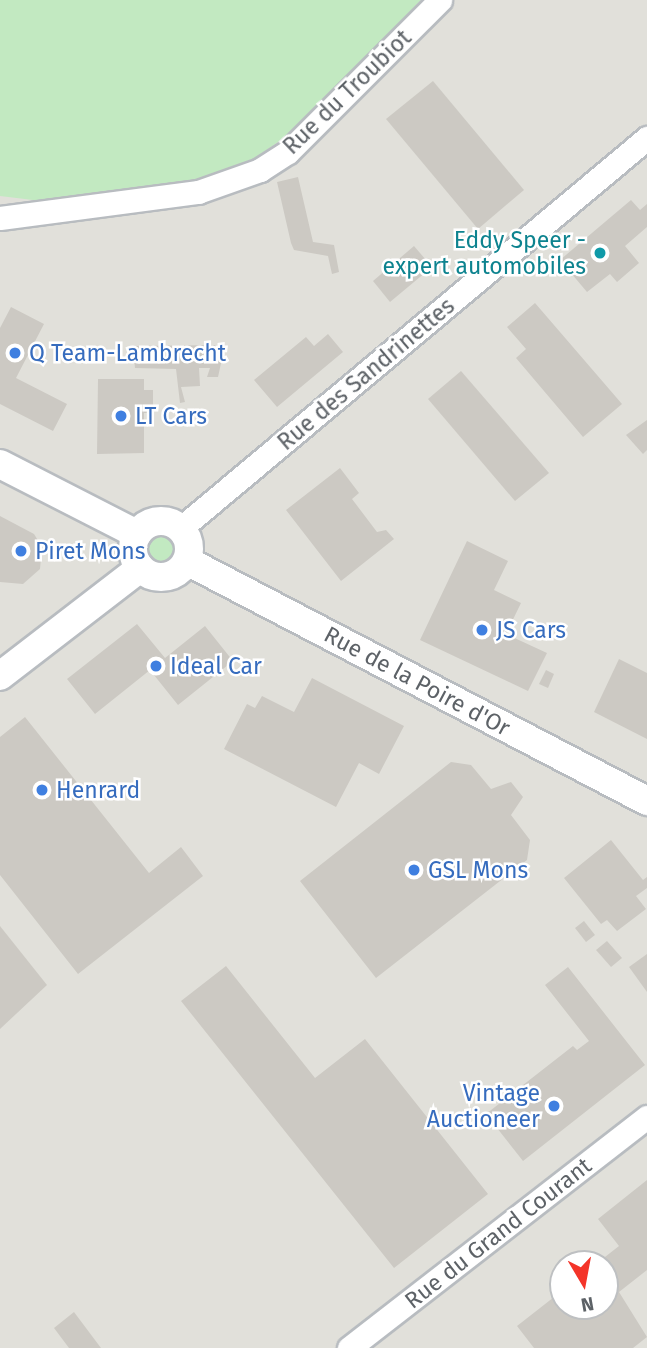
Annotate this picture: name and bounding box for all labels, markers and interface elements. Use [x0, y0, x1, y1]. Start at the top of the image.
street label: Rue du Troubiot [277, 24, 417, 160]
place label: Eddy Speer - expert automobiles [383, 226, 586, 280]
marker: Eddy Speer - expert automobiles [592, 245, 608, 261]
street label: Rue des Sandrinettes [272, 292, 460, 456]
place label: Q Team-Lambrecht [29, 339, 226, 367]
marker: Q Team-Lambrecht [7, 345, 23, 361]
place label: LT Cars [135, 402, 207, 430]
marker: LT Cars [113, 408, 129, 424]
place label: Piret Mons [35, 537, 146, 565]
marker: Piret Mons [13, 543, 29, 559]
place label: JS Cars [496, 616, 566, 644]
street label: Rue de la Poire d'Or [319, 620, 515, 742]
marker: JS Cars [474, 622, 490, 638]
place label: Ideal Car [170, 652, 262, 680]
marker: Ideal Car [148, 658, 164, 674]
place label: Henrard [56, 776, 140, 804]
marker: Henrard [34, 782, 50, 798]
place label: GSL Mons [428, 856, 528, 884]
marker: GSL Mons [406, 862, 422, 878]
place label: Vintage Auctioneer [427, 1079, 540, 1133]
marker: Vintage Auctioneer [546, 1098, 562, 1114]
street label: Rue du Grand Courant [399, 1152, 597, 1314]
north arrow [549, 1250, 619, 1320]
text: N [579, 1292, 596, 1317]

